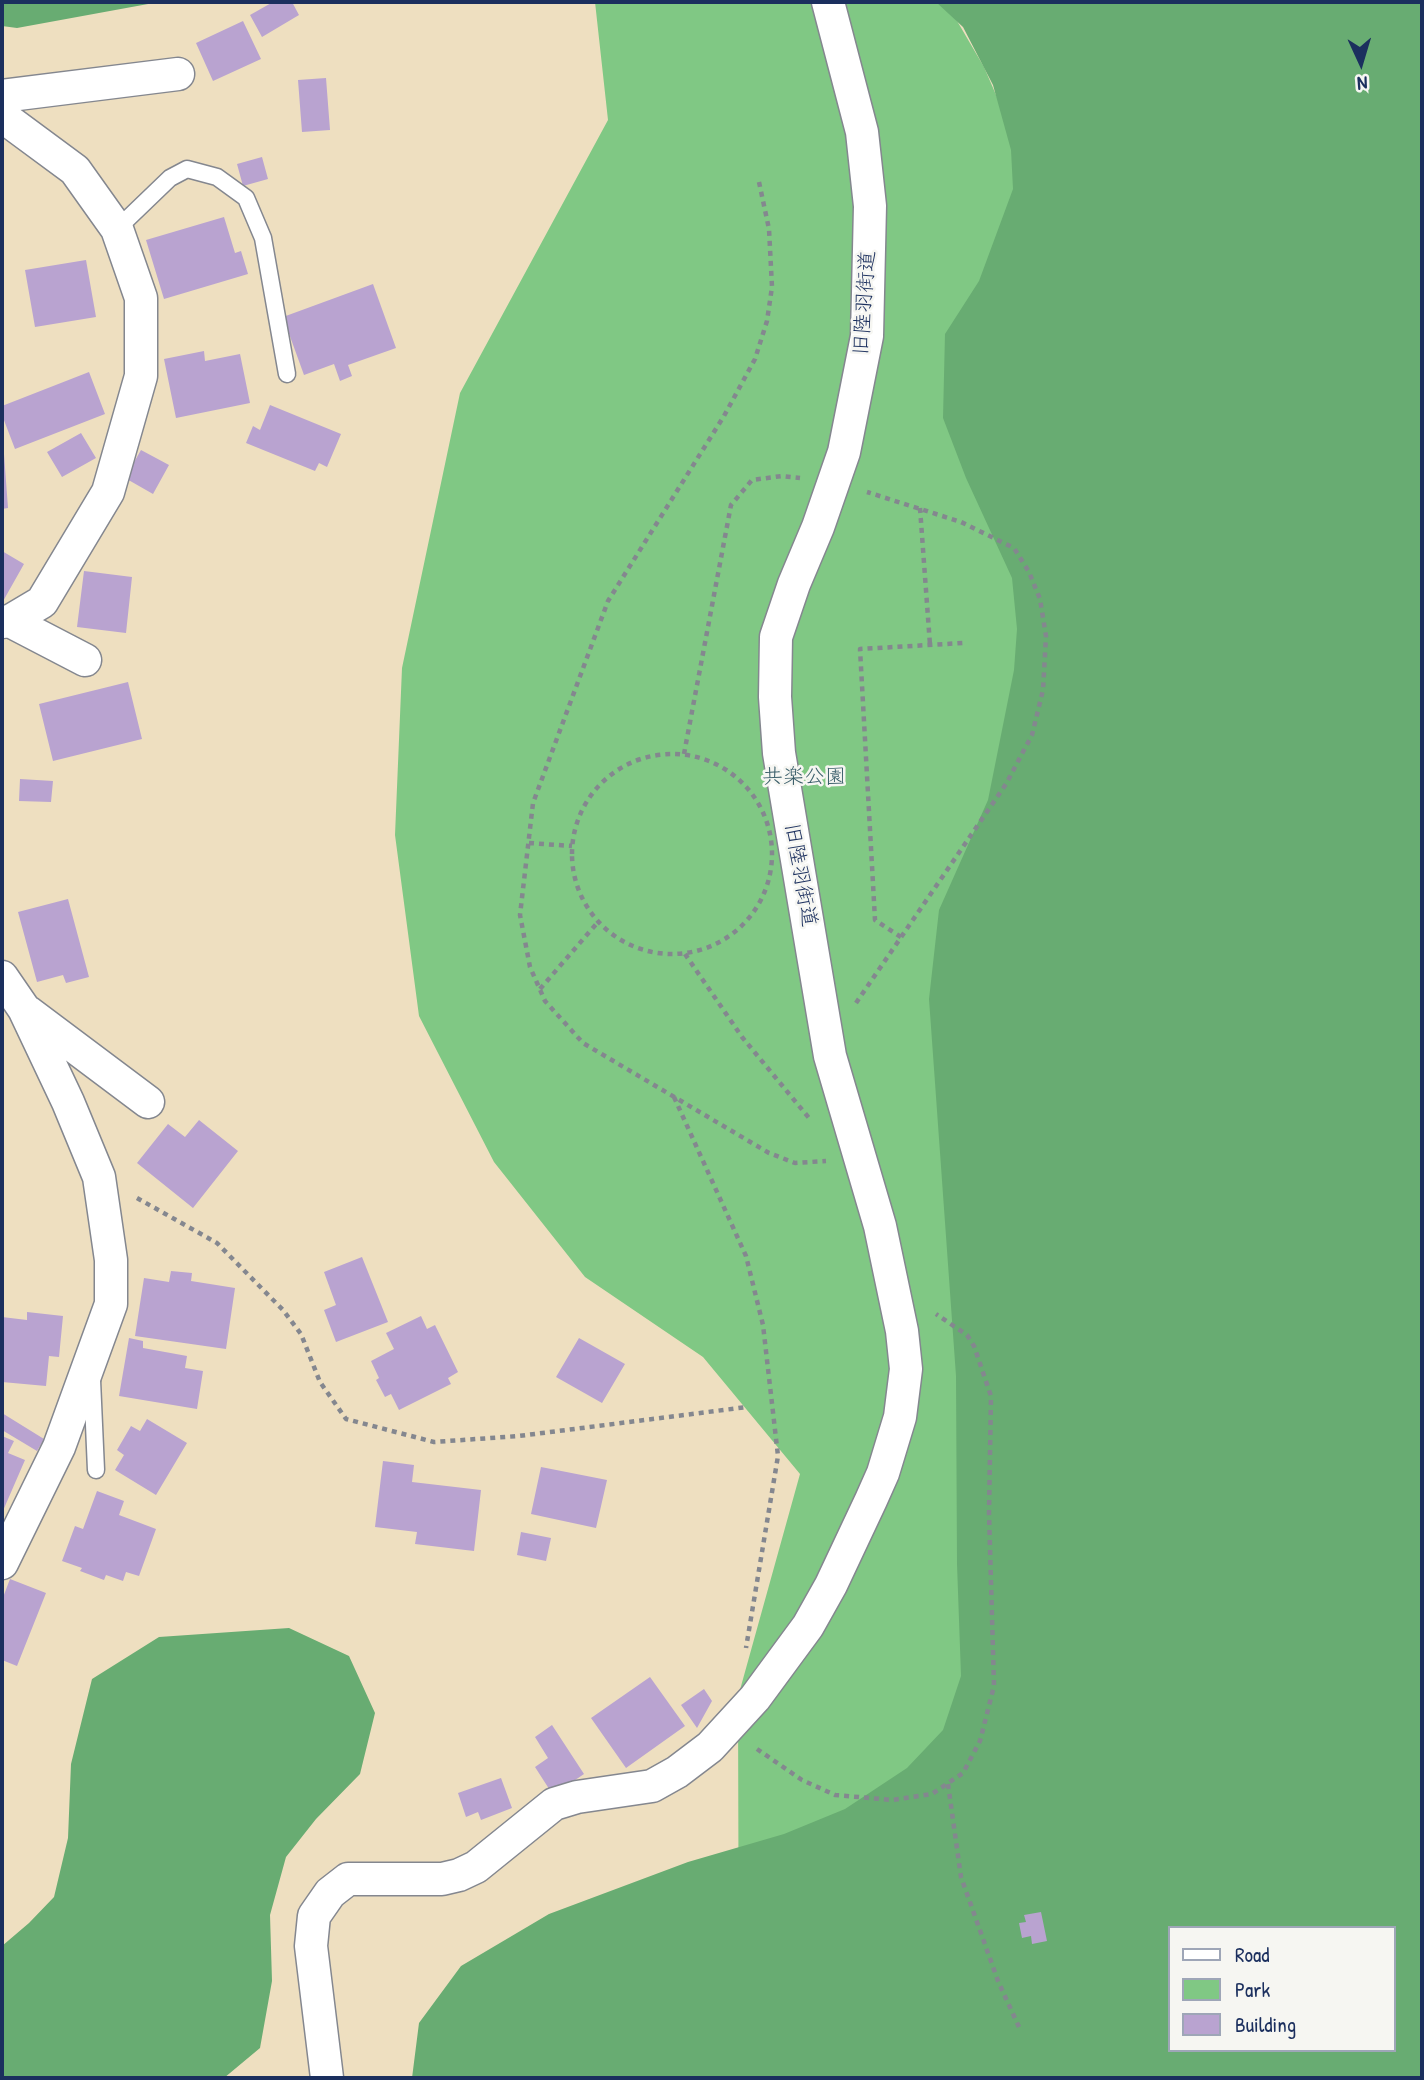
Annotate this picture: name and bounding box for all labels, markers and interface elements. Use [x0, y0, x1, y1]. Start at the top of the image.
north arrow [1326, 28, 1396, 98]
text: N [1357, 71, 1368, 97]
street label: 旧陸羽街道 [849, 250, 881, 356]
park label: 共楽公園 [762, 764, 846, 790]
street label: 旧陸羽街道 [778, 821, 822, 929]
legend [1168, 1926, 1396, 2052]
text: Road [1235, 1940, 1269, 1969]
text: Park [1235, 1975, 1270, 2004]
text: Building [1235, 2010, 1296, 2039]

